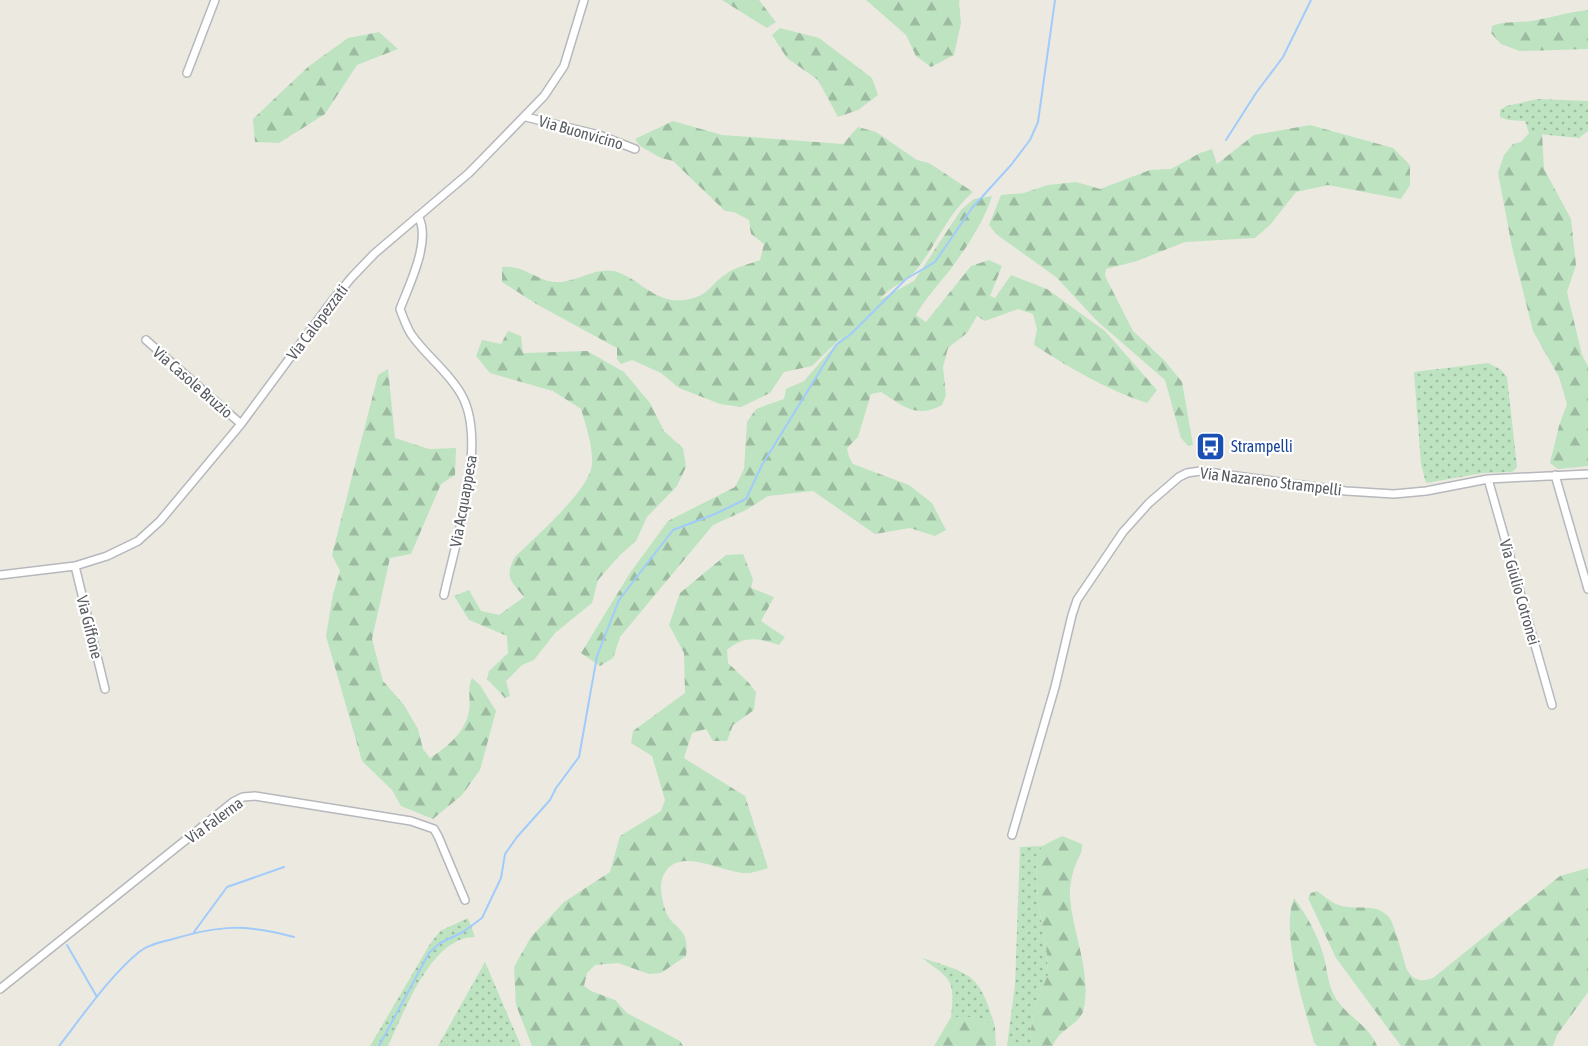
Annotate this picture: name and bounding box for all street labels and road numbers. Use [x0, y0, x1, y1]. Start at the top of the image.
street label: Via Buonvicino [537, 111, 625, 153]
street label: Via Calopezzati [283, 281, 352, 364]
street label: Via Casole Bruzio [150, 343, 236, 421]
street label: Via Acquappesa [446, 454, 481, 549]
street label: Via Nazareno Strampelli [1199, 463, 1343, 500]
street label: Via Giulio Cotronei [1496, 537, 1544, 647]
street label: Via Giffone [73, 594, 107, 660]
street label: Via Falerna [182, 793, 246, 847]

